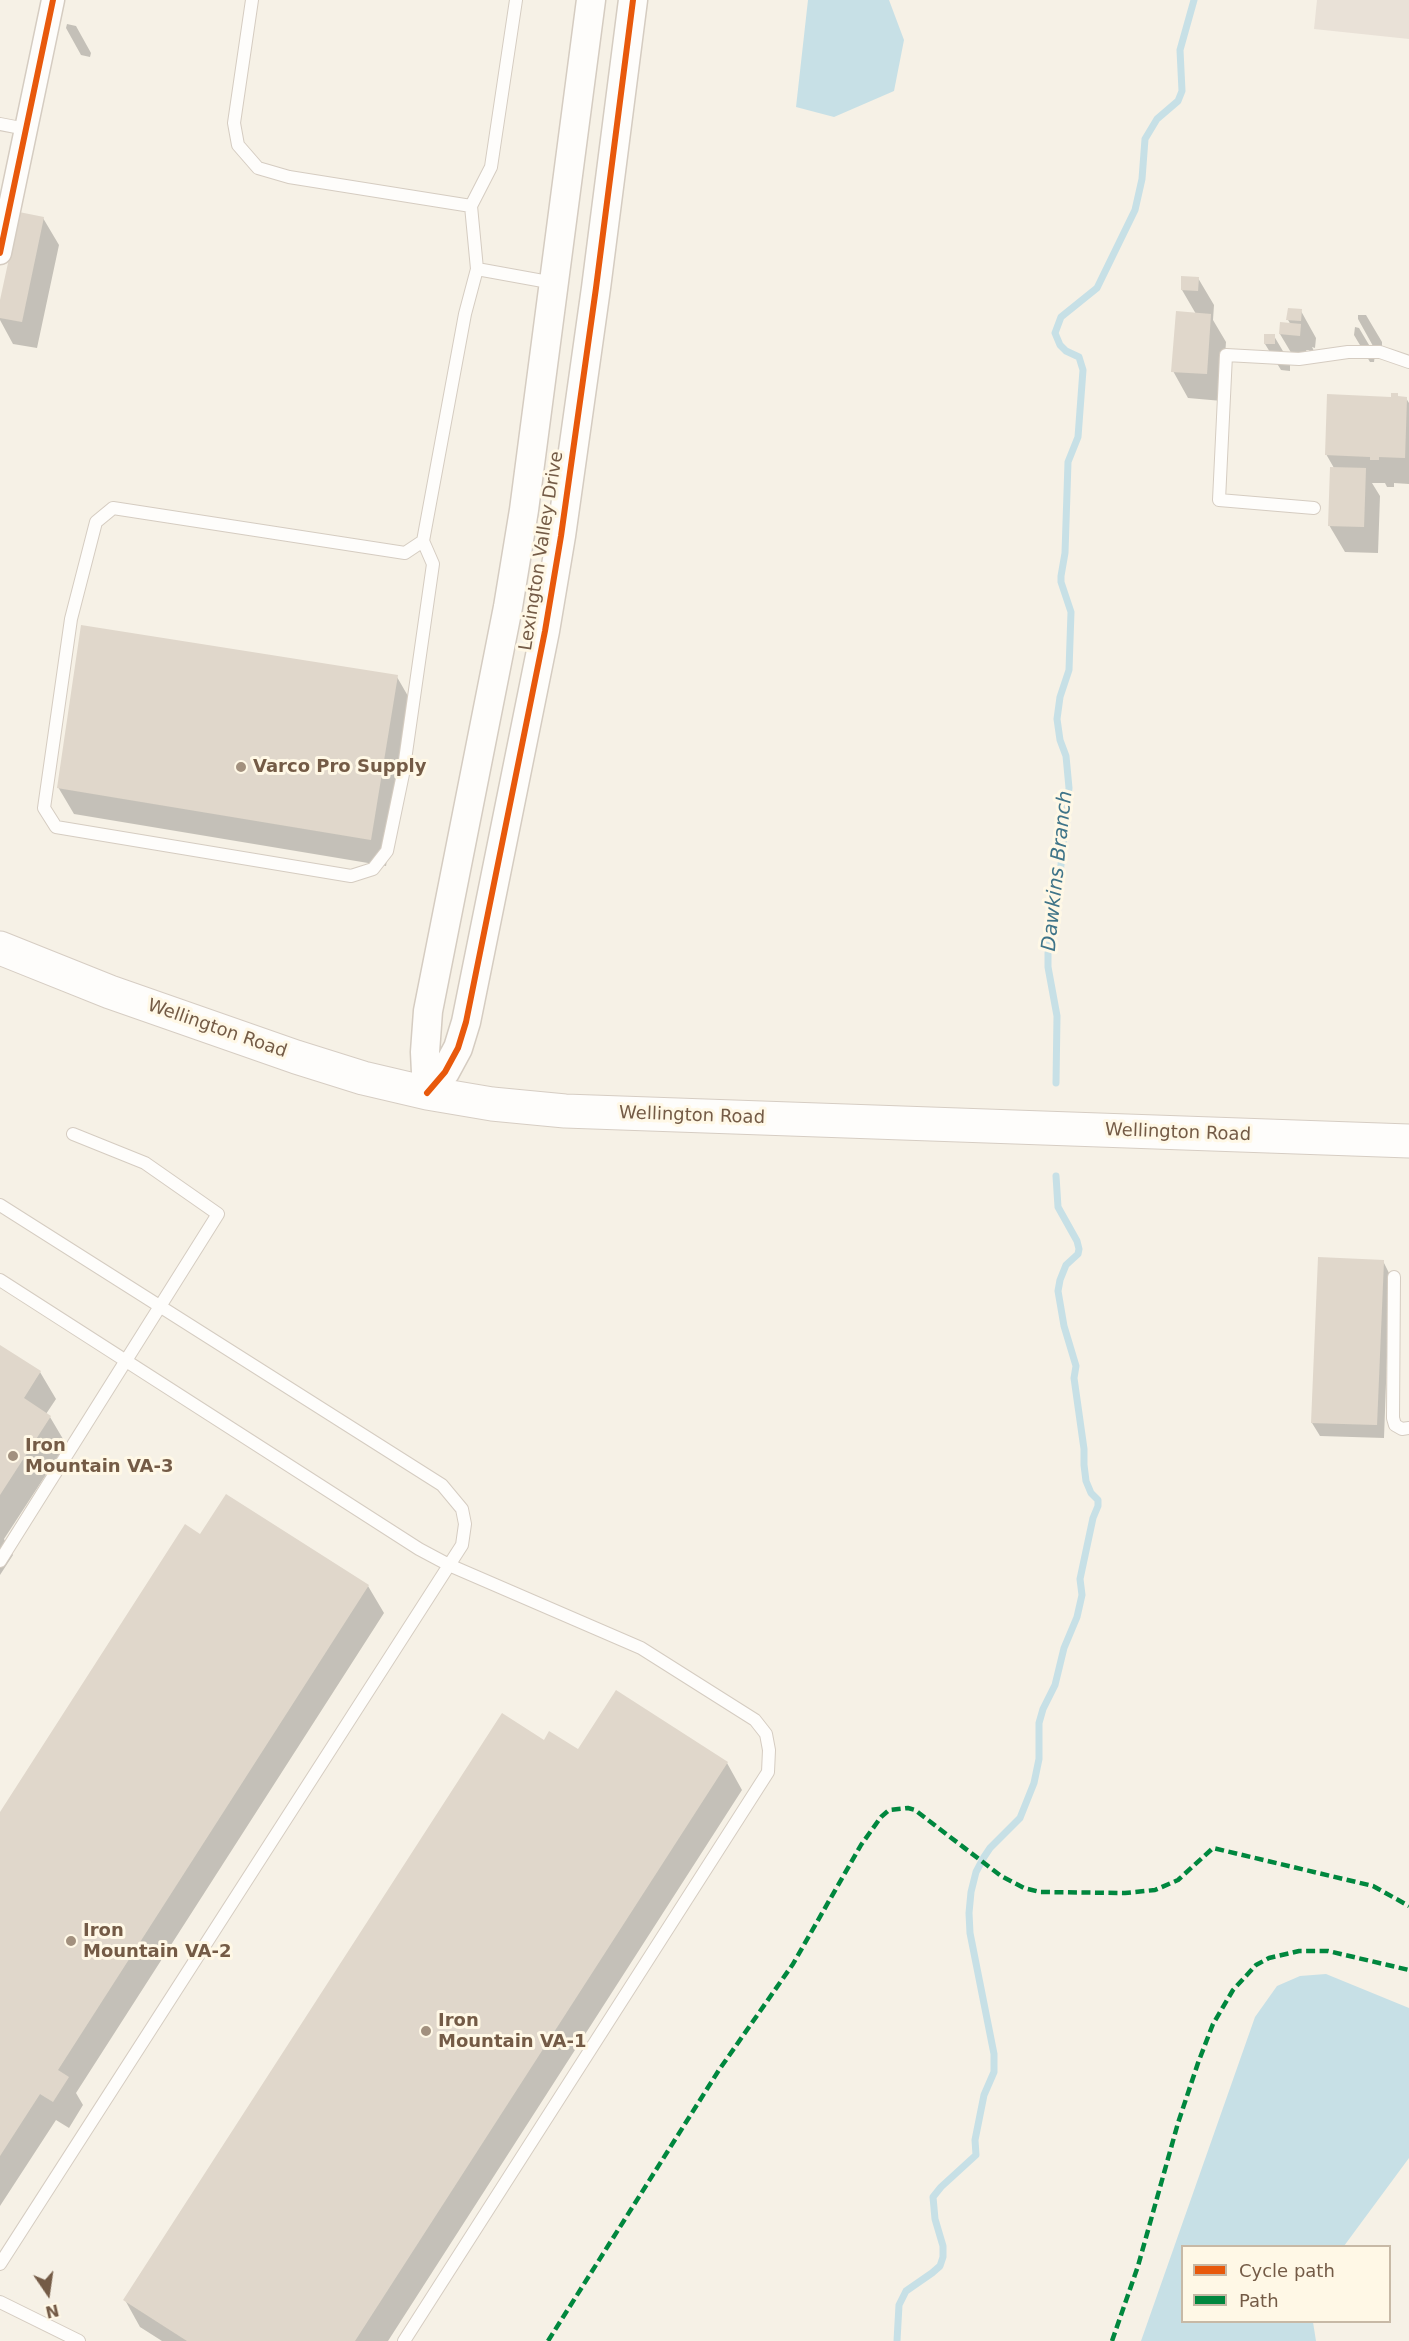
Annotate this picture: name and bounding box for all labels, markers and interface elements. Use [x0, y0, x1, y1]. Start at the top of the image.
street label: Lexington Valley Drive [516, 450, 568, 652]
place label: Varco Pro Supply [253, 756, 426, 778]
marker: Varco Pro Supply [234, 760, 248, 774]
water label: Dawkins Branch [1038, 790, 1078, 952]
street label: Wellington Road [144, 995, 290, 1063]
street label: Wellington Road [619, 1103, 765, 1129]
street label: Wellington Road [1105, 1120, 1251, 1146]
place label: Iron Mountain VA-3 [25, 1435, 174, 1478]
marker: Iron Mountain VA-3 [6, 1449, 20, 1463]
place label: Iron Mountain VA-2 [83, 1920, 232, 1962]
marker: Iron Mountain VA-2 [64, 1934, 78, 1948]
place label: Iron Mountain VA-1 [438, 2010, 587, 2052]
marker: Iron Mountain VA-1 [419, 2024, 433, 2038]
legend [1181, 2245, 1391, 2323]
text: Cycle path [1239, 2260, 1335, 2281]
north arrow [18, 2263, 78, 2323]
text: Path [1239, 2290, 1279, 2311]
text: N [44, 2300, 61, 2322]

